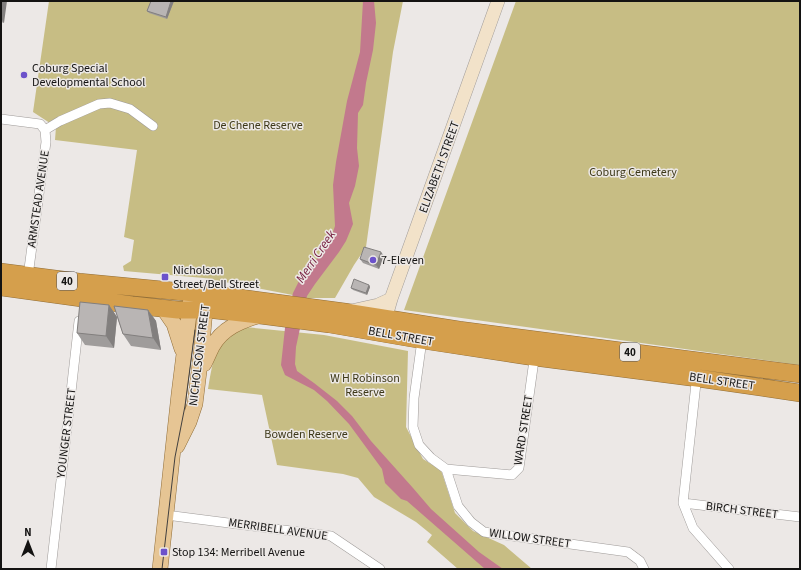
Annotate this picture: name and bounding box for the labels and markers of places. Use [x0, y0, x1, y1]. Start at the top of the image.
place label: Coburg Special Developmental School [32, 60, 145, 91]
marker: Coburg Special Developmental School [19, 70, 29, 80]
place label: 7-Eleven [381, 252, 424, 269]
marker: 7-Eleven [368, 255, 378, 265]
place label: Nicholson Street/Bell Street [173, 262, 259, 293]
marker: Nicholson Street/Bell Street [160, 272, 170, 282]
place label: Stop 134: Merribell Avenue [172, 544, 305, 561]
marker: Stop 134: Merribell Avenue [159, 547, 169, 557]

